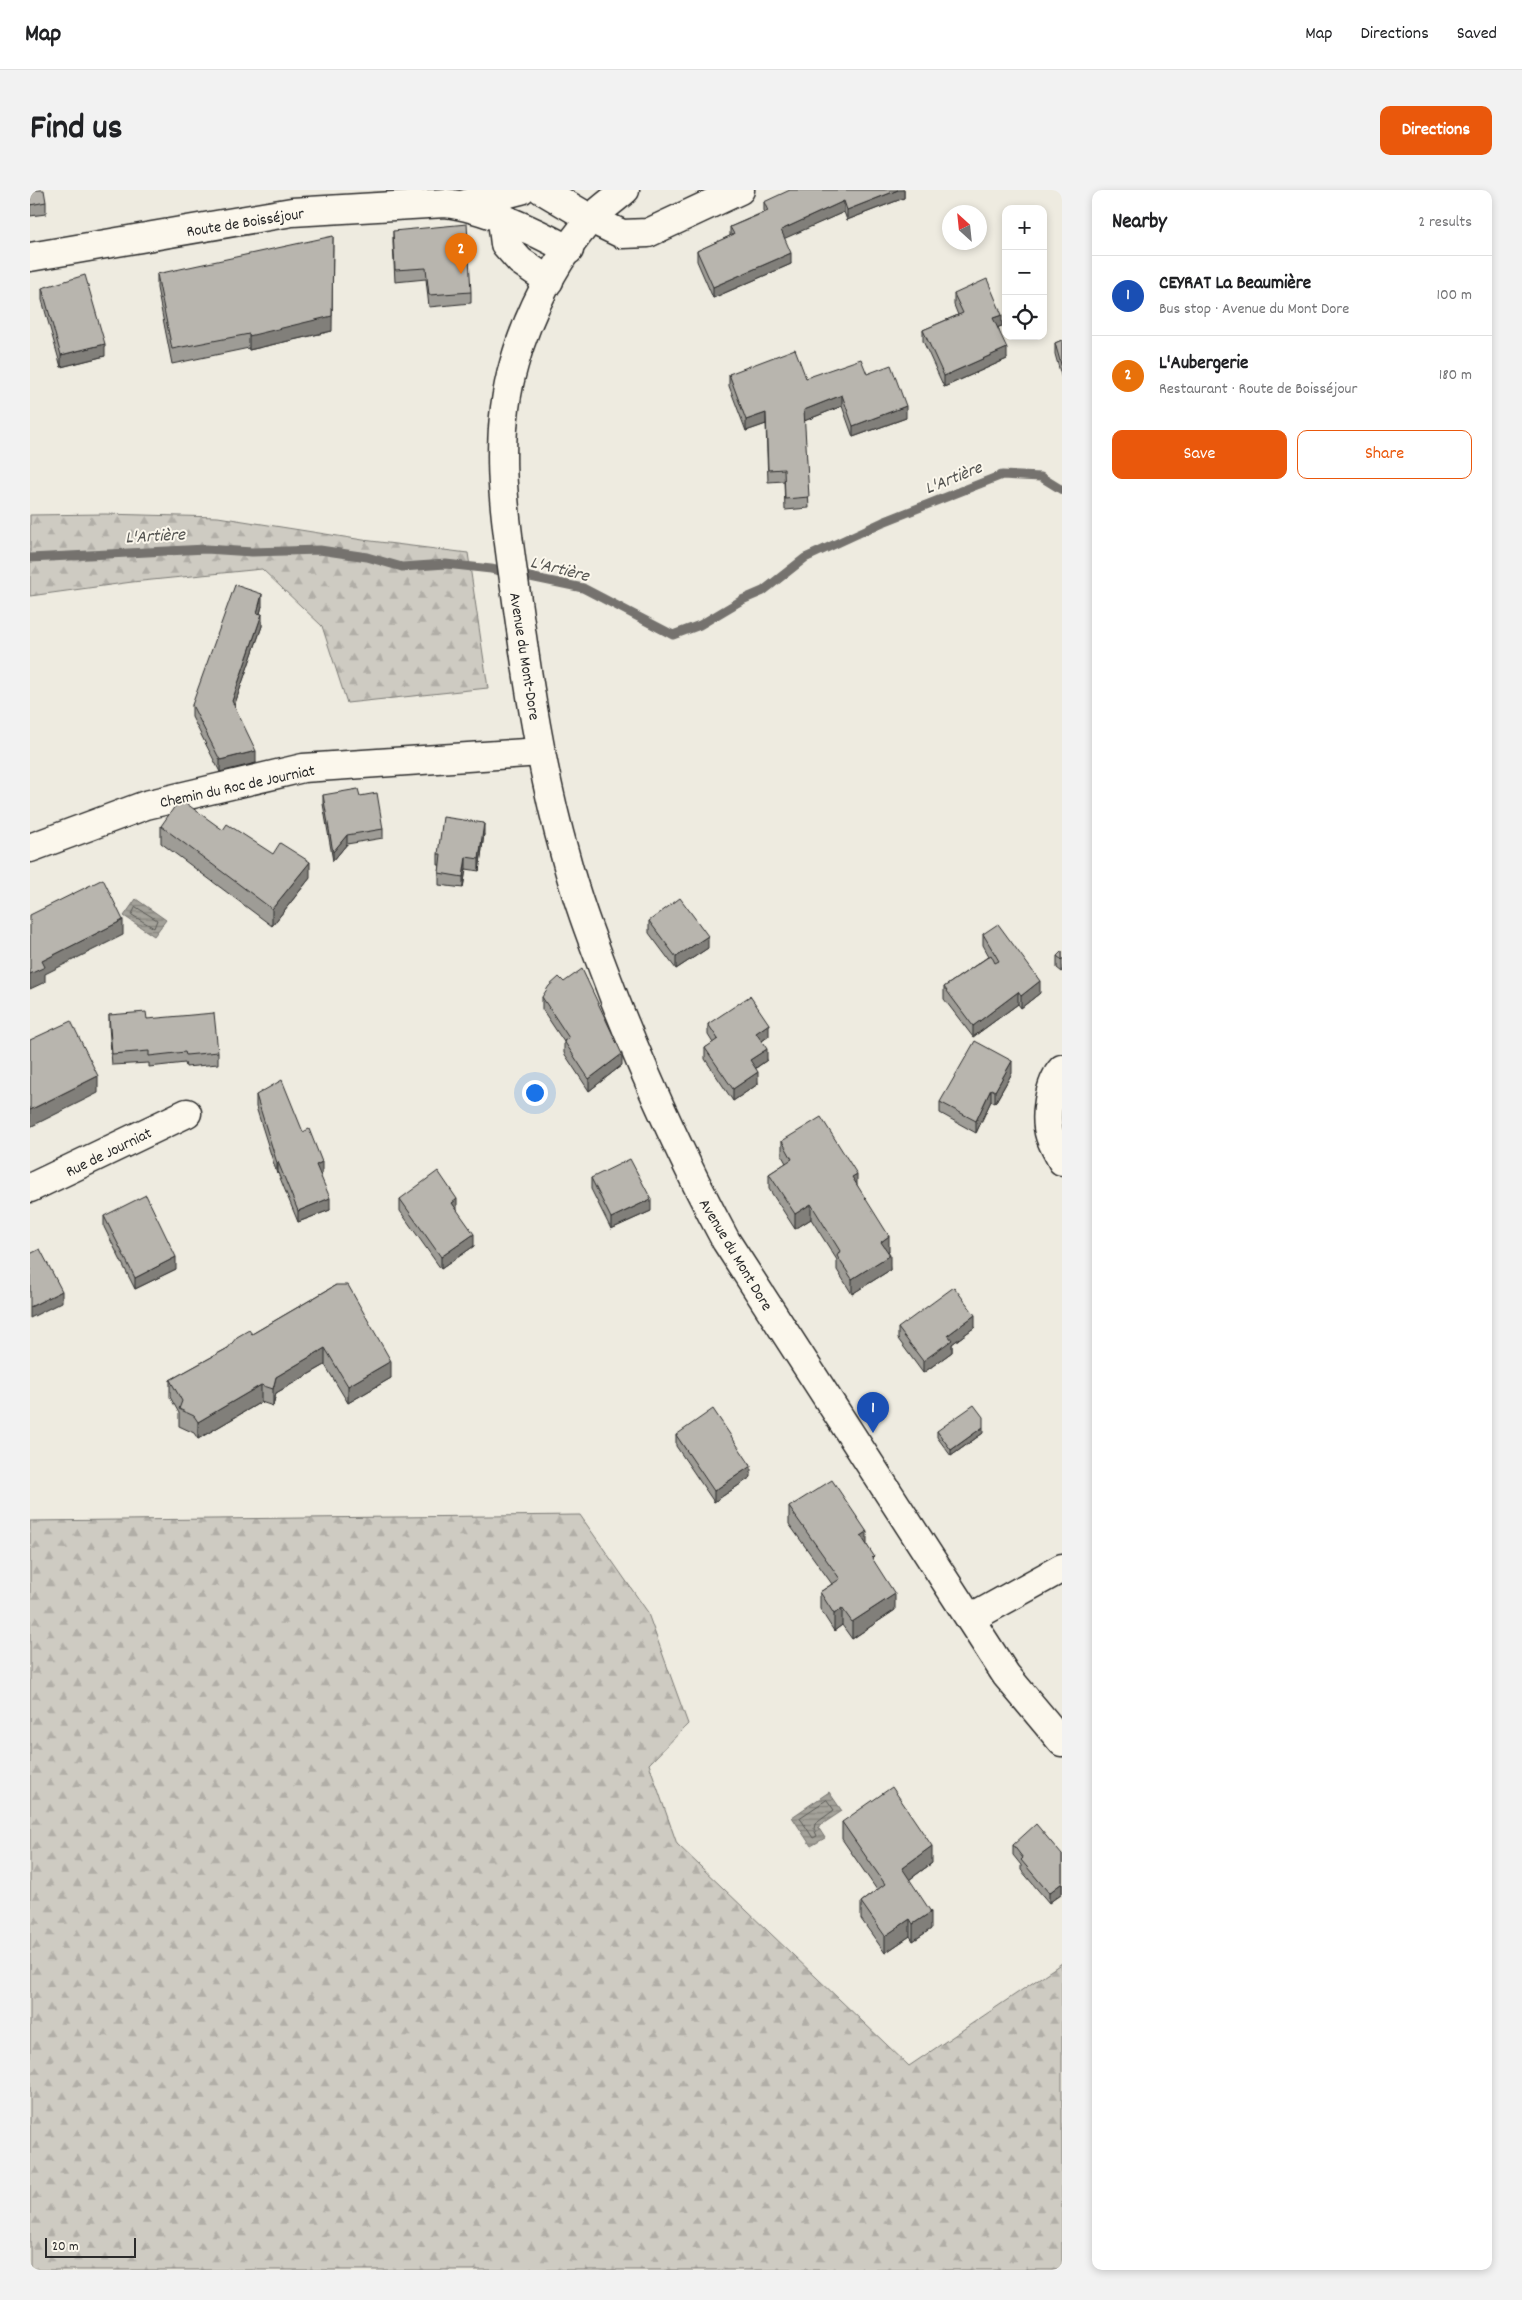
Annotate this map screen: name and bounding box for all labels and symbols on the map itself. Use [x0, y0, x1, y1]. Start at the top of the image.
street label: Route de Boisséjour [185, 203, 306, 244]
north arrow [942, 205, 987, 250]
pin: 2 [445, 233, 477, 274]
water label: L'Artière [922, 456, 987, 502]
water label: L'Artière [125, 523, 187, 552]
water label: L'Artière [527, 551, 592, 590]
street label: Avenue du Mont-Dore [502, 591, 545, 722]
street label: Chemin du Roc de Journiat [158, 760, 317, 815]
your location [522, 1080, 548, 1106]
street label: Rue de Journiat [62, 1122, 156, 1184]
street label: Avenue du Mont Dore [692, 1195, 777, 1316]
pin: 1 [857, 1392, 889, 1433]
scale bar [45, 2235, 136, 2258]

